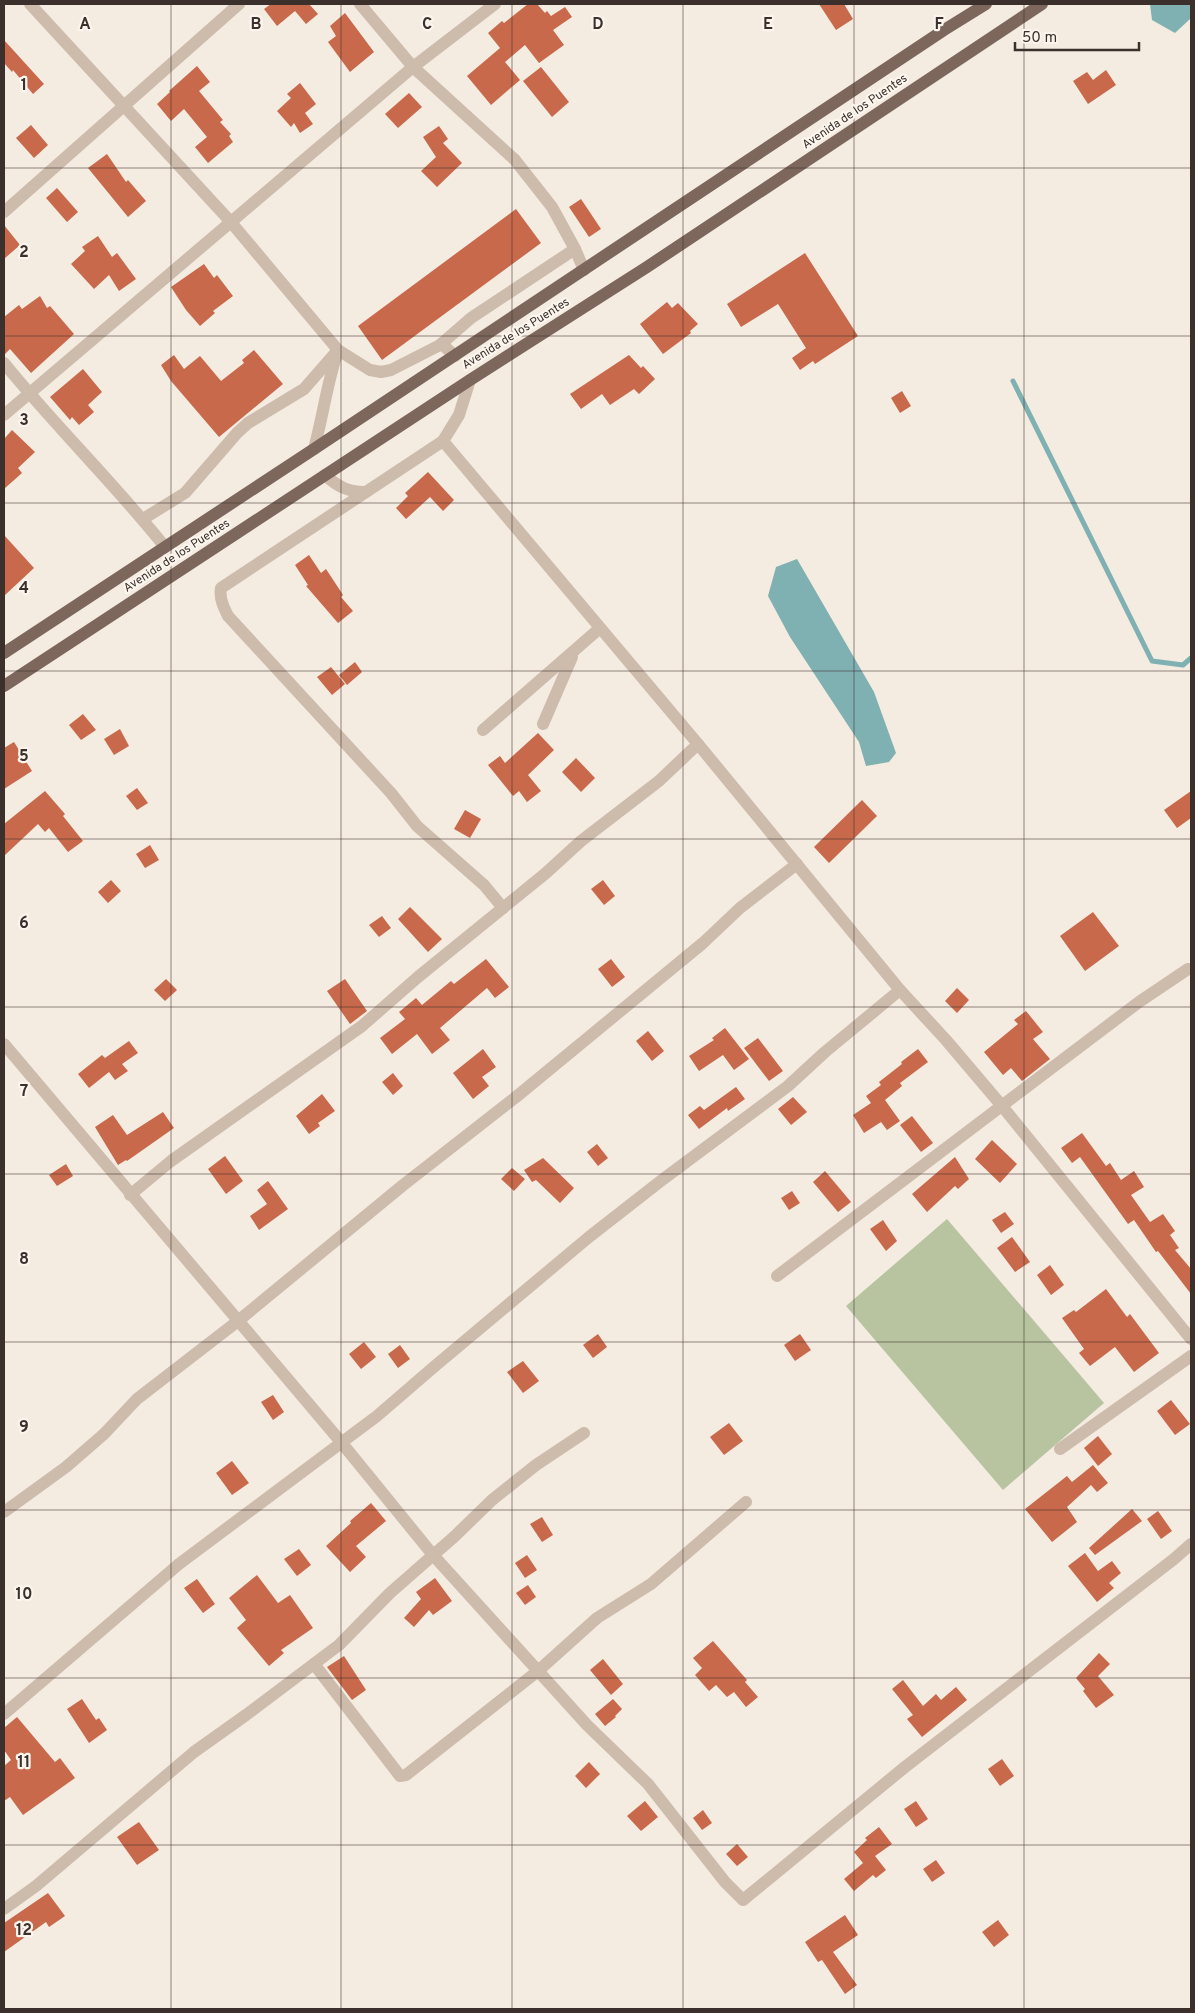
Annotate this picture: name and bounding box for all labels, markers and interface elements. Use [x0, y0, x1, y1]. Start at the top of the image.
text: A [79, 15, 91, 35]
text: B [250, 15, 262, 35]
text: C [422, 15, 432, 35]
text: D [592, 15, 604, 35]
text: E [763, 15, 773, 35]
text: F [934, 15, 944, 35]
scale bar [1015, 20, 1139, 52]
text: 50 m [1022, 29, 1057, 48]
street label: Avenida de los Puentes [799, 71, 911, 153]
text: 1 [21, 76, 27, 96]
text: 2 [19, 243, 29, 263]
street label: Avenida de los Puentes [459, 294, 573, 374]
text: 3 [19, 411, 29, 431]
street label: Avenida de los Puentes [121, 516, 233, 596]
text: 4 [19, 579, 29, 599]
text: 5 [19, 747, 29, 767]
text: 6 [19, 914, 29, 934]
text: 7 [20, 1082, 28, 1102]
text: 8 [19, 1250, 29, 1270]
text: 9 [19, 1418, 29, 1438]
text: 10 [16, 1585, 32, 1605]
text: 11 [18, 1753, 30, 1773]
text: 12 [16, 1921, 32, 1941]

